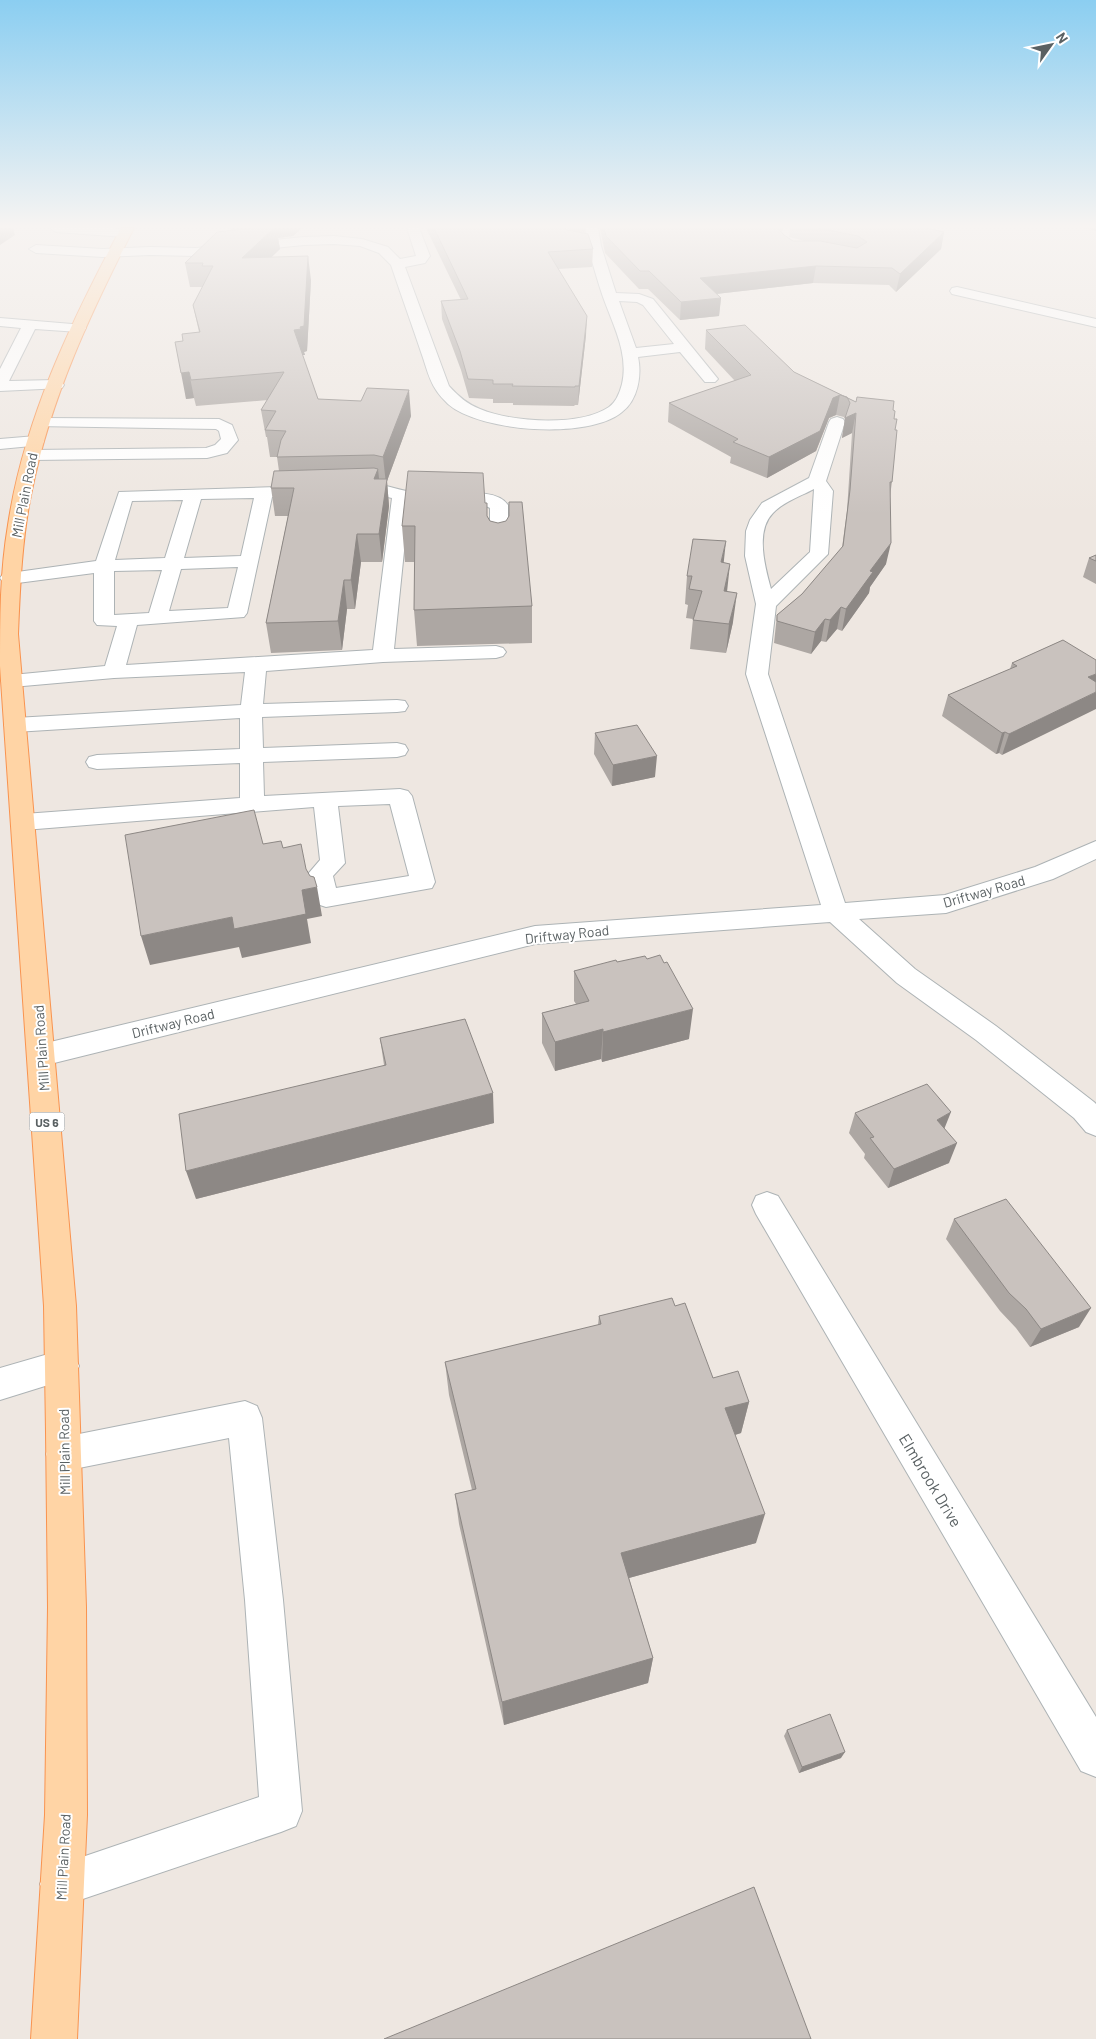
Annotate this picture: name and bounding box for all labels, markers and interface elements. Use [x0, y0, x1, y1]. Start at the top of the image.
north arrow [1026, 20, 1076, 70]
text: N [1053, 29, 1072, 46]
street label: Mill Plain Road [7, 451, 41, 539]
street label: Driftway Road [941, 871, 1027, 911]
street label: Driftway Road [524, 921, 610, 947]
street label: Mill Plain Road [30, 1004, 52, 1092]
street label: Driftway Road [130, 1005, 216, 1041]
road number: US 6 [30, 1112, 64, 1132]
street label: Mill Plain Road [55, 1409, 73, 1495]
street label: Elmbrook Drive [896, 1430, 966, 1530]
street label: Mill Plain Road [52, 1813, 74, 1901]

